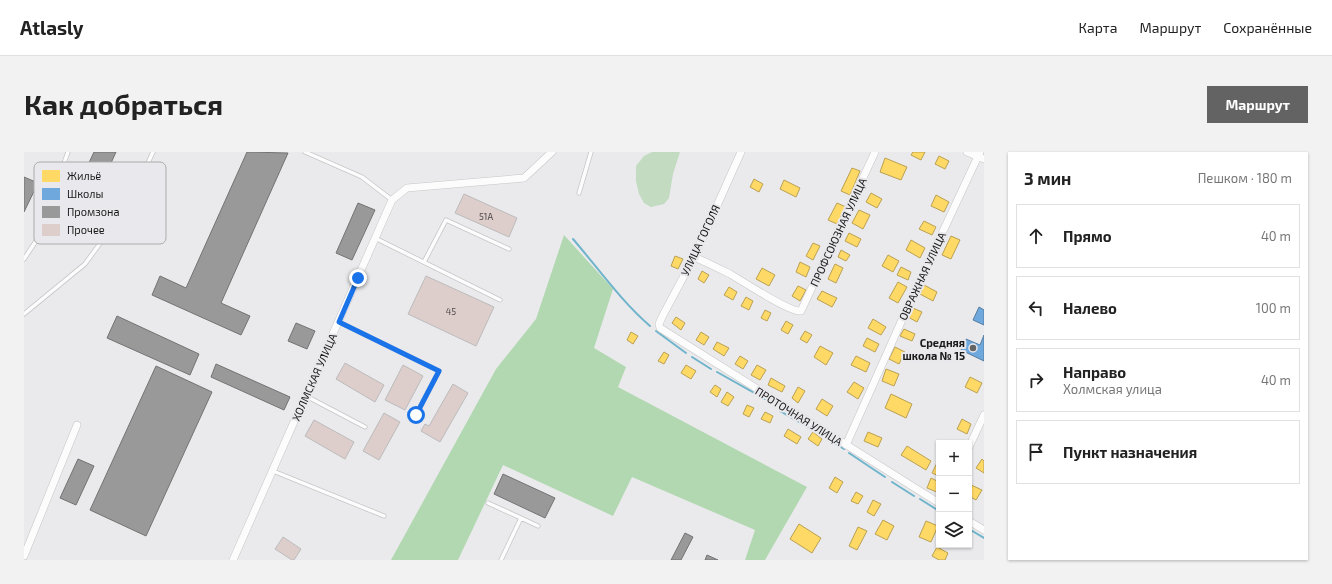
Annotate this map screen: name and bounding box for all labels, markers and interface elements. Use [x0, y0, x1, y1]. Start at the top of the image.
text: Atlasly [20, 16, 84, 39]
text: Карта [1079, 19, 1117, 36]
text: Маршрут [1139, 19, 1201, 36]
text: Сохранённые [1223, 19, 1312, 36]
button: Маршрут [1207, 86, 1308, 123]
text: Как добраться [24, 87, 223, 121]
legend [34, 162, 166, 244]
text: 3 мин [1024, 168, 1071, 188]
text: Жильё [67, 169, 101, 182]
text: Пешком · 180 m [1198, 170, 1292, 186]
street label: ПРОФСОЮЗНАЯ УЛИЦА [807, 176, 869, 288]
text: Школы [67, 187, 103, 200]
street label: УЛИЦА ГОГОЛЯ [678, 202, 722, 278]
text: Промзона [67, 205, 119, 218]
house number: 51А [479, 211, 493, 222]
text: Прочее [67, 223, 105, 236]
icon: ahead [1025, 225, 1047, 247]
text: Прямо [1063, 227, 1112, 245]
text: 40 m [1261, 228, 1291, 244]
street label: ОВРАЖНАЯ УЛИЦА [896, 230, 948, 322]
route end [349, 269, 367, 287]
icon: left [1025, 297, 1047, 319]
text: Налево [1063, 299, 1117, 317]
text: 100 m [1256, 300, 1291, 316]
house number: 45 [446, 306, 456, 317]
street label: ХОЛМСКАЯ УЛИЦА [289, 331, 339, 423]
place label: Средняя школа № 15 [903, 336, 965, 362]
marker: Средняя школа № 15 [968, 343, 978, 353]
text: Направо [1063, 363, 1126, 381]
icon: right [1025, 369, 1047, 391]
text: 40 m [1261, 372, 1291, 388]
text: Холмская улица [1063, 381, 1162, 397]
street label: ПРОТОЧНАЯ УЛИЦА [753, 384, 845, 448]
route start [407, 406, 425, 424]
map controls [936, 440, 972, 548]
button: + [936, 440, 972, 476]
icon: arrive [1025, 441, 1047, 463]
text: Пункт назначения [1063, 443, 1197, 461]
button: − [936, 476, 972, 512]
button: layers [936, 512, 972, 548]

